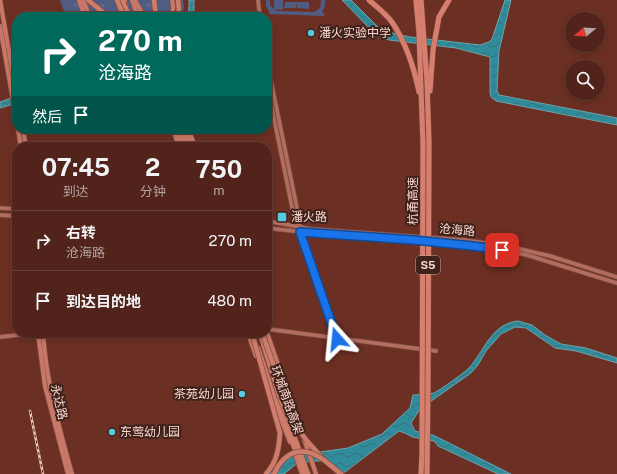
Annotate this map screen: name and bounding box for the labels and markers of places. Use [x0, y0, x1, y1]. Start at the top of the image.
place label: 潘火实验中学 [319, 26, 391, 40]
marker: 潘火实验中学 [306, 28, 316, 38]
place label: 潘火路 [291, 210, 327, 224]
marker: 潘火路 [276, 211, 288, 223]
pin [485, 233, 519, 267]
place label: 茶苑幼儿园 [174, 387, 234, 401]
marker: 茶苑幼儿园 [237, 389, 247, 399]
place label: 东莺幼儿园 [120, 425, 180, 439]
marker: 东莺幼儿园 [107, 427, 117, 437]

